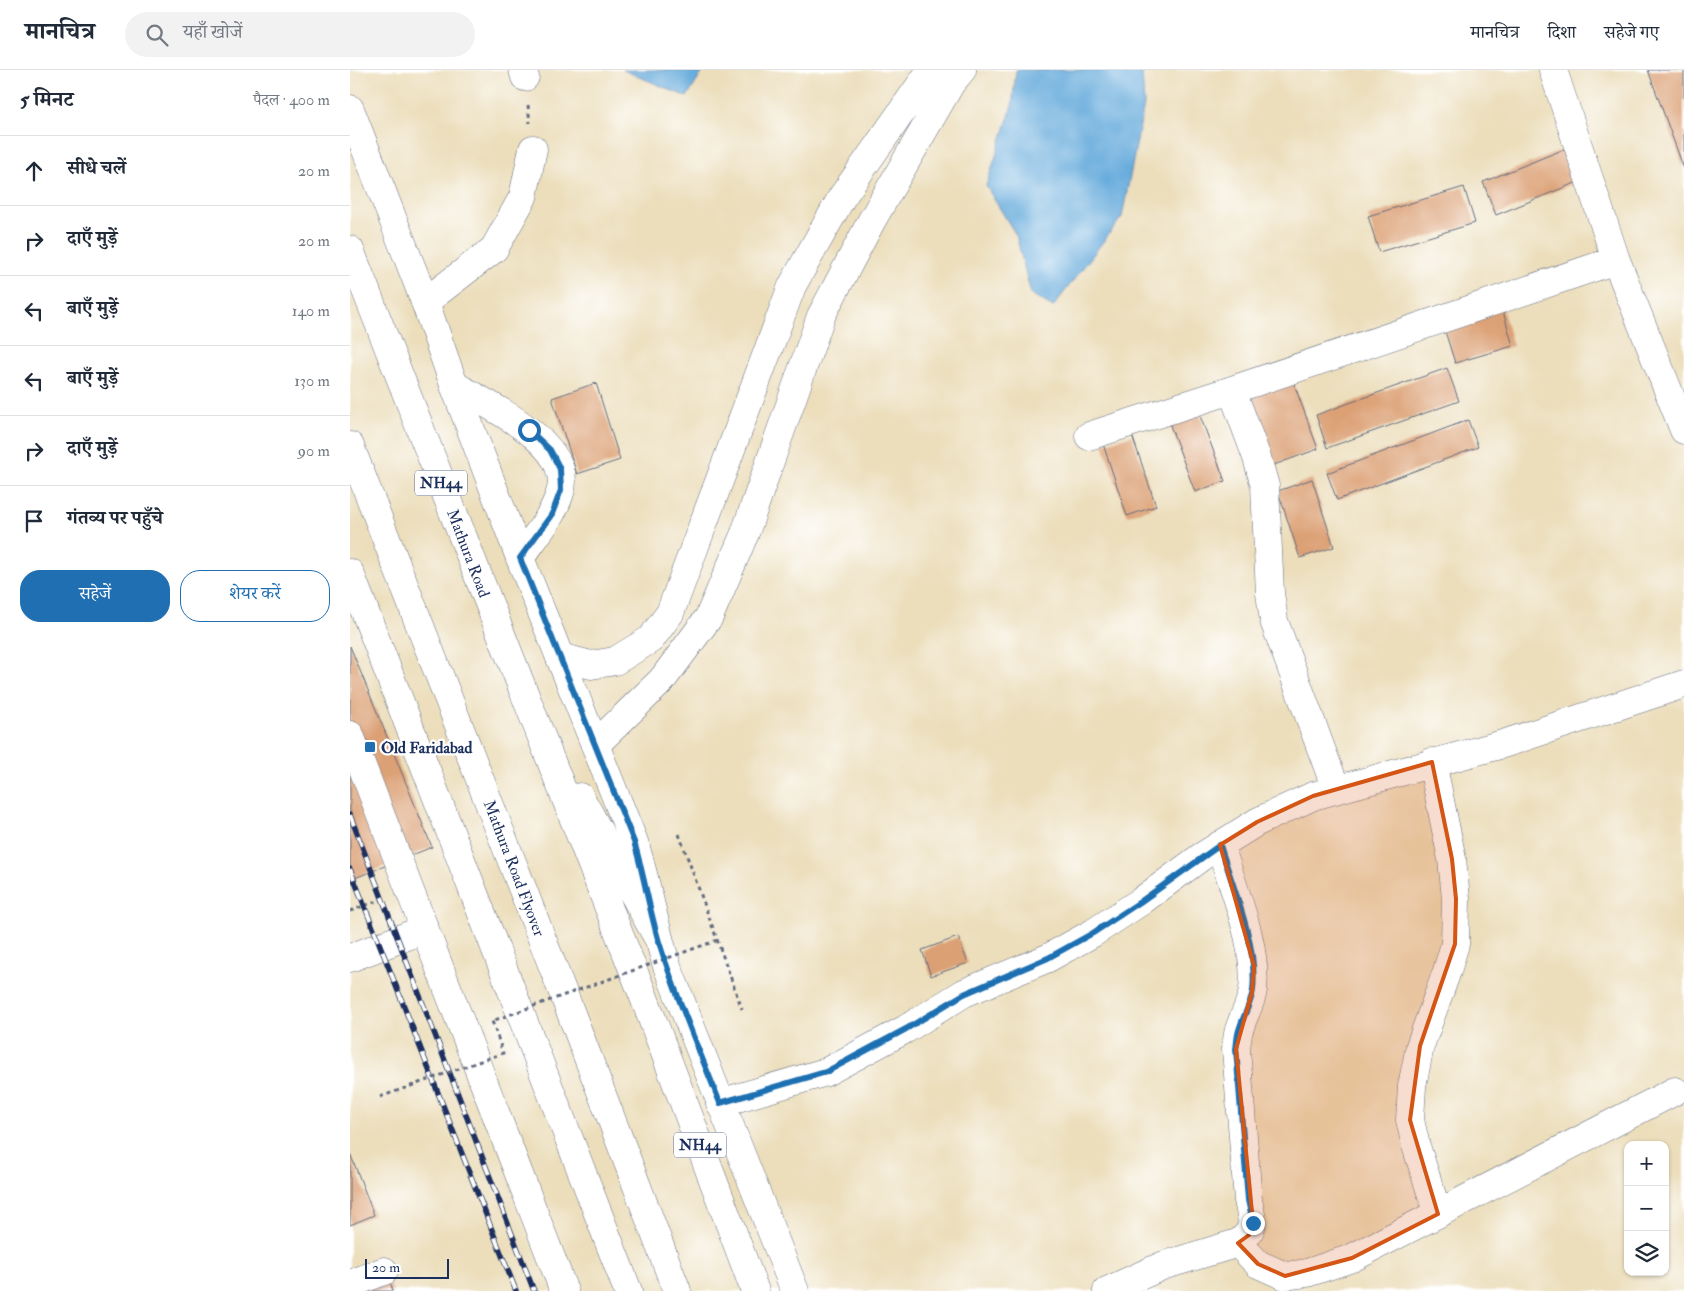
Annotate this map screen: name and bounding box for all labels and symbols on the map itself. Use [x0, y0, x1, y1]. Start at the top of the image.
route start [518, 419, 541, 442]
road number: NH44 [415, 470, 467, 496]
street label: Mathura Road [442, 506, 494, 600]
place label: Old Faridabad [381, 738, 472, 758]
marker: Old Faridabad [363, 740, 377, 754]
street label: Mathura Road Flyover [479, 797, 549, 939]
road number: NH44 [674, 1132, 726, 1158]
route end [1242, 1212, 1265, 1235]
scale bar [365, 1256, 449, 1279]

